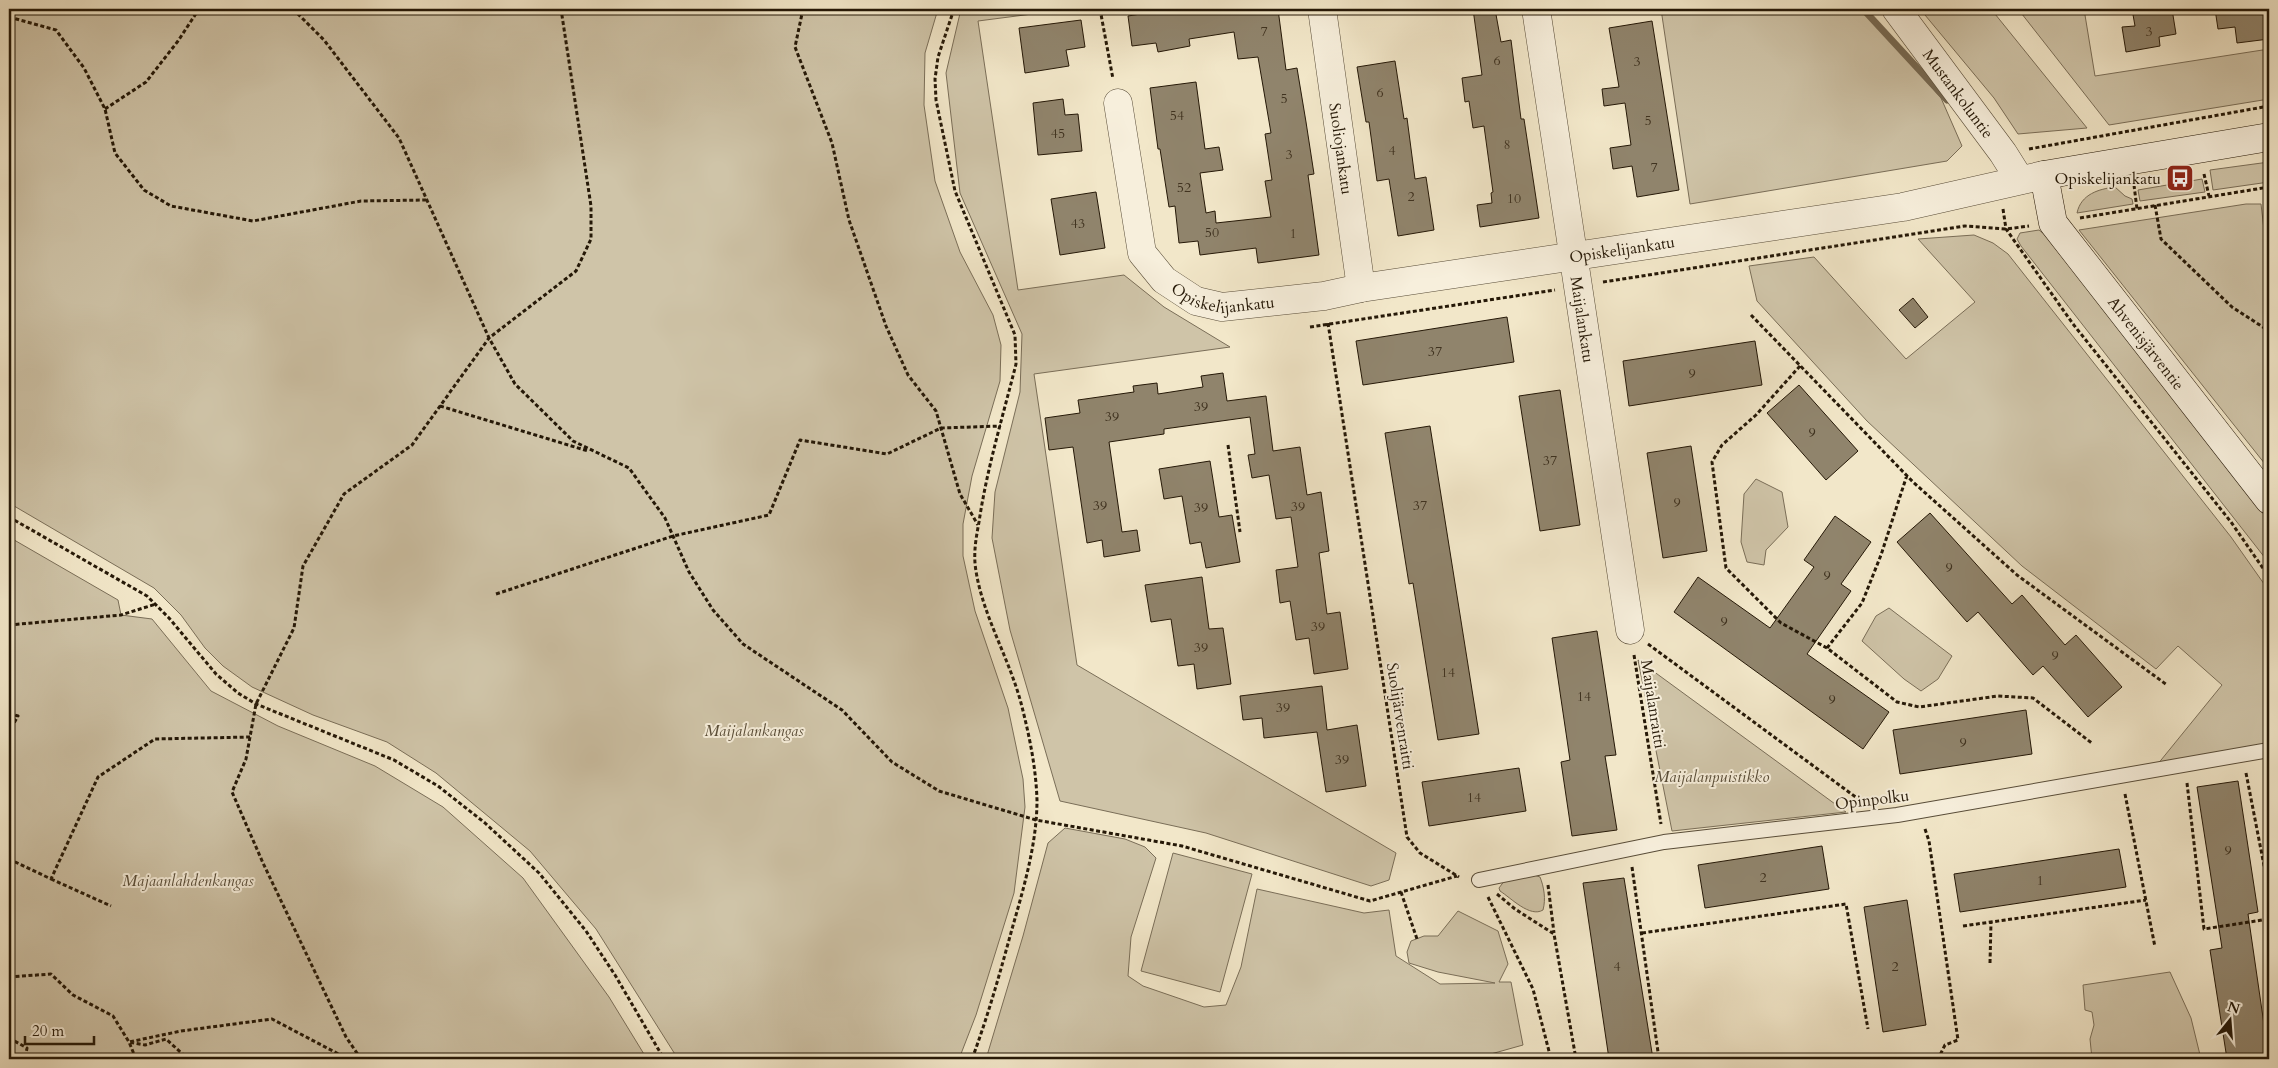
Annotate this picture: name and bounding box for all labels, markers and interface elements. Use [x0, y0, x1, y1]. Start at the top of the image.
house number: 7 [1260, 22, 1268, 41]
house number: 3 [2145, 22, 2153, 41]
street label: Mustankoluntie [1917, 45, 1998, 143]
house number: 6 [1493, 51, 1501, 70]
house number: 3 [1633, 52, 1641, 71]
house number: 6 [1376, 83, 1384, 102]
house number: 5 [1280, 89, 1288, 108]
street label: Suoliojankatu [1323, 101, 1358, 196]
house number: 54 [1170, 106, 1184, 125]
house number: 5 [1644, 111, 1652, 130]
house number: 45 [1051, 124, 1065, 143]
house number: 8 [1503, 135, 1511, 154]
house number: 4 [1388, 141, 1396, 160]
house number: 3 [1285, 145, 1293, 164]
house number: 7 [1650, 158, 1658, 177]
bus stop icon: Opiskelijankatu [2165, 163, 2195, 193]
place label: Opiskelijankatu [2055, 168, 2161, 190]
house number: 52 [1177, 178, 1191, 197]
house number: 2 [1407, 187, 1415, 206]
house number: 10 [1507, 189, 1521, 208]
house number: 43 [1071, 214, 1085, 233]
house number: 50 [1205, 223, 1219, 242]
house number: 1 [1289, 224, 1297, 243]
street label: Opiskelijankatu [1568, 231, 1677, 269]
street label: Maijalankatu [1565, 275, 1599, 365]
street label: Opiskelijankatu [1167, 278, 1276, 319]
street label: Ahvenisjärventie [2102, 292, 2189, 395]
house number: 37 [1428, 342, 1442, 361]
house number: 9 [1688, 364, 1696, 383]
house number: 39 [1194, 397, 1208, 416]
house number: 39 [1105, 407, 1119, 426]
house number: 9 [1808, 423, 1816, 442]
house number: 37 [1543, 451, 1557, 470]
house number: 9 [1673, 493, 1681, 512]
house number: 39 [1093, 496, 1107, 515]
house number: 37 [1413, 496, 1427, 515]
house number: 39 [1291, 497, 1305, 516]
house number: 39 [1194, 498, 1208, 517]
house number: 9 [1945, 558, 1953, 577]
house number: 9 [1823, 566, 1831, 585]
house number: 9 [1720, 612, 1728, 631]
house number: 39 [1311, 617, 1325, 636]
house number: 39 [1194, 638, 1208, 657]
house number: 9 [2051, 646, 2059, 665]
street label: Maijalanraitti [1635, 658, 1671, 751]
street label: Suolijärvenraitti [1381, 661, 1419, 772]
house number: 14 [1441, 663, 1455, 682]
house number: 14 [1577, 687, 1591, 706]
house number: 9 [1828, 690, 1836, 709]
house number: 39 [1276, 698, 1290, 717]
park label: Maijalankangas [704, 720, 804, 742]
house number: 9 [1959, 733, 1967, 752]
house number: 39 [1335, 750, 1349, 769]
park label: Maijalanpuistikko [1655, 766, 1770, 788]
street label: Opinpolku [1834, 785, 1911, 815]
house number: 14 [1467, 788, 1481, 807]
house number: 9 [2224, 841, 2232, 860]
house number: 2 [1759, 868, 1767, 887]
park label: Majaanlahdenkangas [122, 870, 254, 892]
house number: 1 [2036, 871, 2044, 890]
house number: 4 [1613, 957, 1621, 976]
house number: 2 [1891, 957, 1899, 976]
north arrow [2206, 996, 2256, 1046]
text: N [2225, 997, 2242, 1019]
scale bar [25, 1013, 94, 1045]
text: 20 m [32, 1021, 64, 1041]

